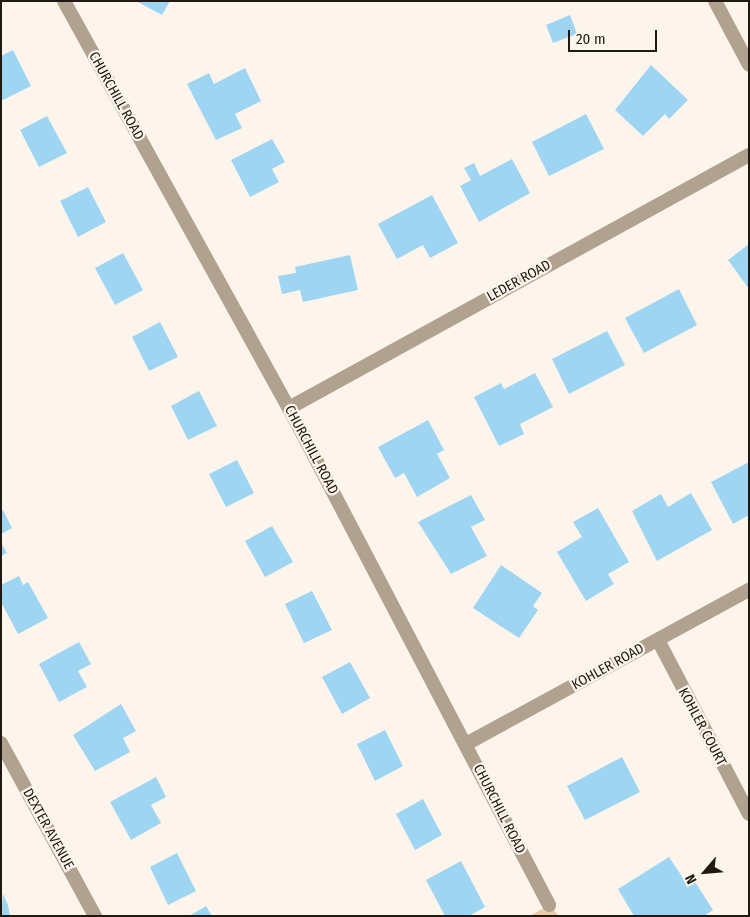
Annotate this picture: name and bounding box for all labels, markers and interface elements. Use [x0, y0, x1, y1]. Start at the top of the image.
scale bar [570, 20, 659, 52]
text: 20 m [576, 30, 606, 48]
street label: CHURCHILL ROAD [85, 49, 147, 143]
street label: LEDER ROAD [484, 257, 554, 305]
street label: CHURCHILL ROAD [281, 403, 341, 497]
street label: KOHLER ROAD [569, 640, 647, 694]
street label: KOHLER COURT [674, 685, 730, 769]
street label: CHURCHILL ROAD [469, 762, 529, 856]
street label: DEXTER AVENUE [19, 786, 77, 872]
north arrow [680, 847, 730, 897]
text: N [682, 871, 701, 887]

